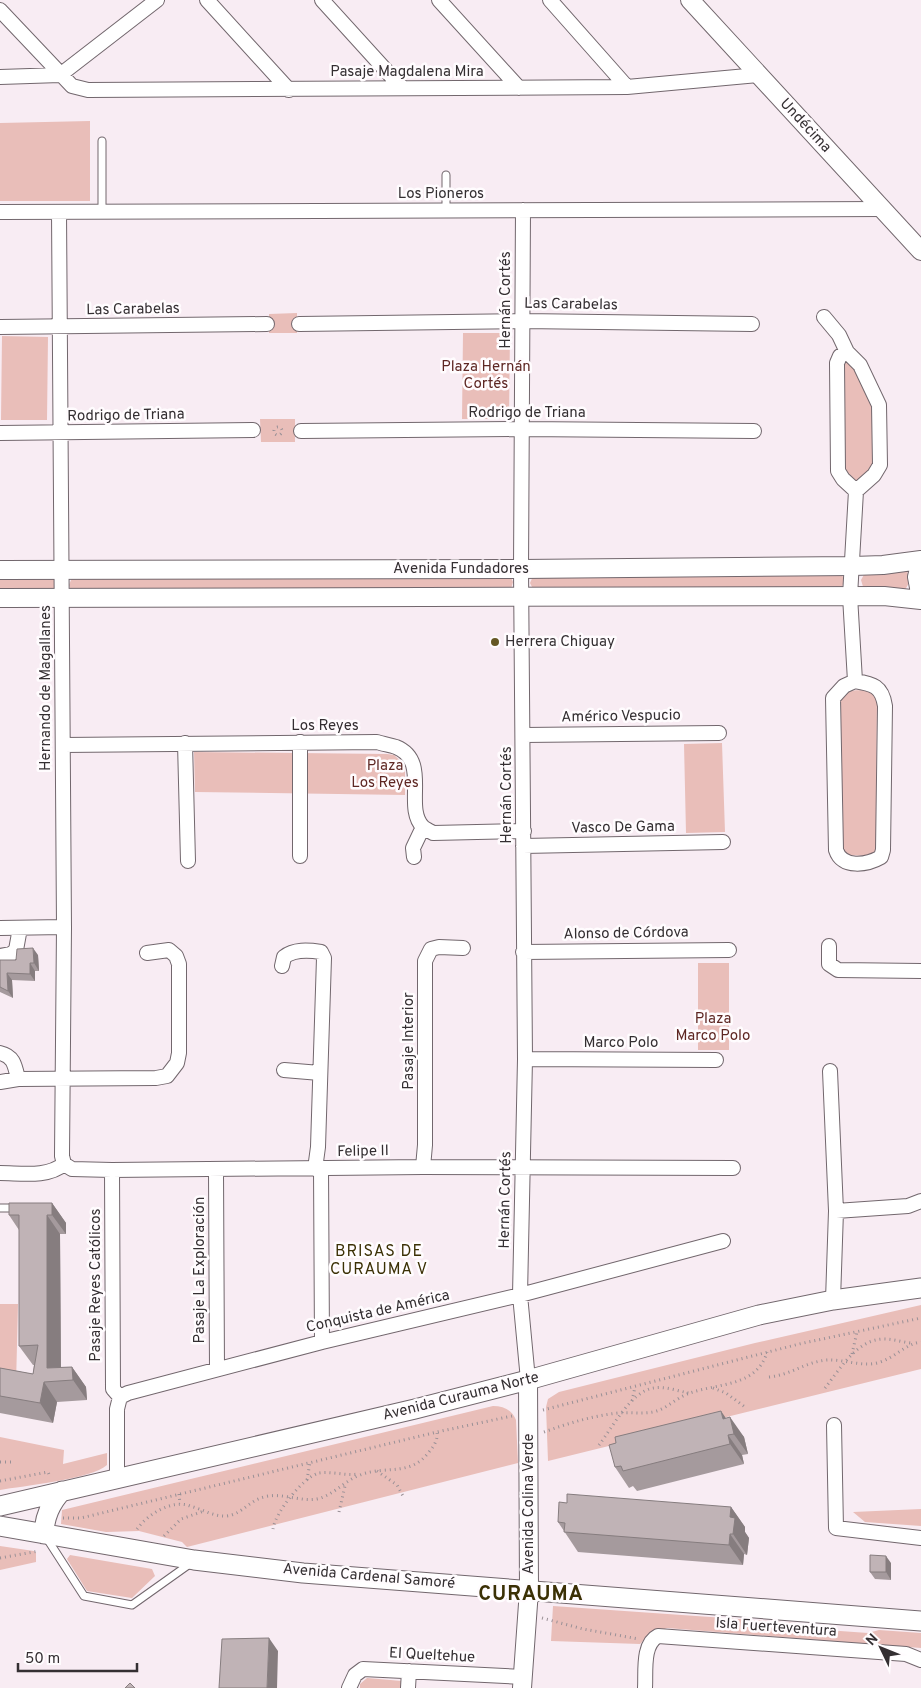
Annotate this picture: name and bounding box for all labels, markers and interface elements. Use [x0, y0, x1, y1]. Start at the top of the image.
street label: Pasaje Magdalena Mira [330, 63, 484, 82]
street label: Undécima [775, 95, 835, 157]
street label: Los Pioneros [398, 185, 484, 204]
street label: Hernán Cortés [497, 251, 516, 349]
street label: Las Carabelas [524, 295, 618, 315]
street label: Las Carabelas [86, 300, 180, 320]
park label: Plaza Hernán Cortés [441, 358, 531, 394]
street label: Rodrigo de Triana [468, 404, 586, 423]
street label: Rodrigo de Triana [67, 405, 185, 427]
street label: Avenida Fundadores [393, 560, 529, 579]
street label: Hernando de Magallanes [37, 605, 56, 771]
place label: Herrera Chiguay [505, 633, 615, 652]
marker: Herrera Chiguay [489, 636, 501, 648]
street label: Américo Vespucio [561, 706, 681, 728]
street label: Los Reyes [291, 717, 359, 736]
street label: Hernán Cortés [498, 746, 517, 844]
park label: Plaza Los Reyes [351, 757, 419, 793]
street label: Vasco De Gama [571, 818, 675, 838]
street label: Alonso de Córdova [563, 923, 689, 945]
street label: Pasaje Interior [400, 992, 419, 1090]
park label: Plaza Marco Polo [676, 1010, 750, 1046]
street label: Marco Polo [584, 1034, 658, 1053]
street label: Felipe II [337, 1142, 389, 1162]
street label: Hernán Cortés [496, 1151, 516, 1249]
street label: Pasaje La Exploración [191, 1197, 210, 1343]
street label: Pasaje Reyes Católicos [87, 1208, 106, 1362]
district label: BRISAS DE CURAUMA V [330, 1242, 428, 1280]
street label: Conquista de América [304, 1286, 452, 1338]
street label: Avenida Curauma Norte [381, 1368, 541, 1426]
street label: Avenida Colina Verde [520, 1433, 539, 1575]
street label: Avenida Cardenal Samoré [282, 1560, 456, 1594]
district label: CURAUMA [478, 1582, 584, 1608]
street label: Isla Fuerteventura [715, 1614, 837, 1642]
north arrow [856, 1623, 906, 1673]
text: N [863, 1631, 882, 1650]
scale bar [18, 1640, 136, 1672]
street label: El Queltehue [388, 1644, 476, 1668]
text: 50 m [25, 1650, 60, 1669]

